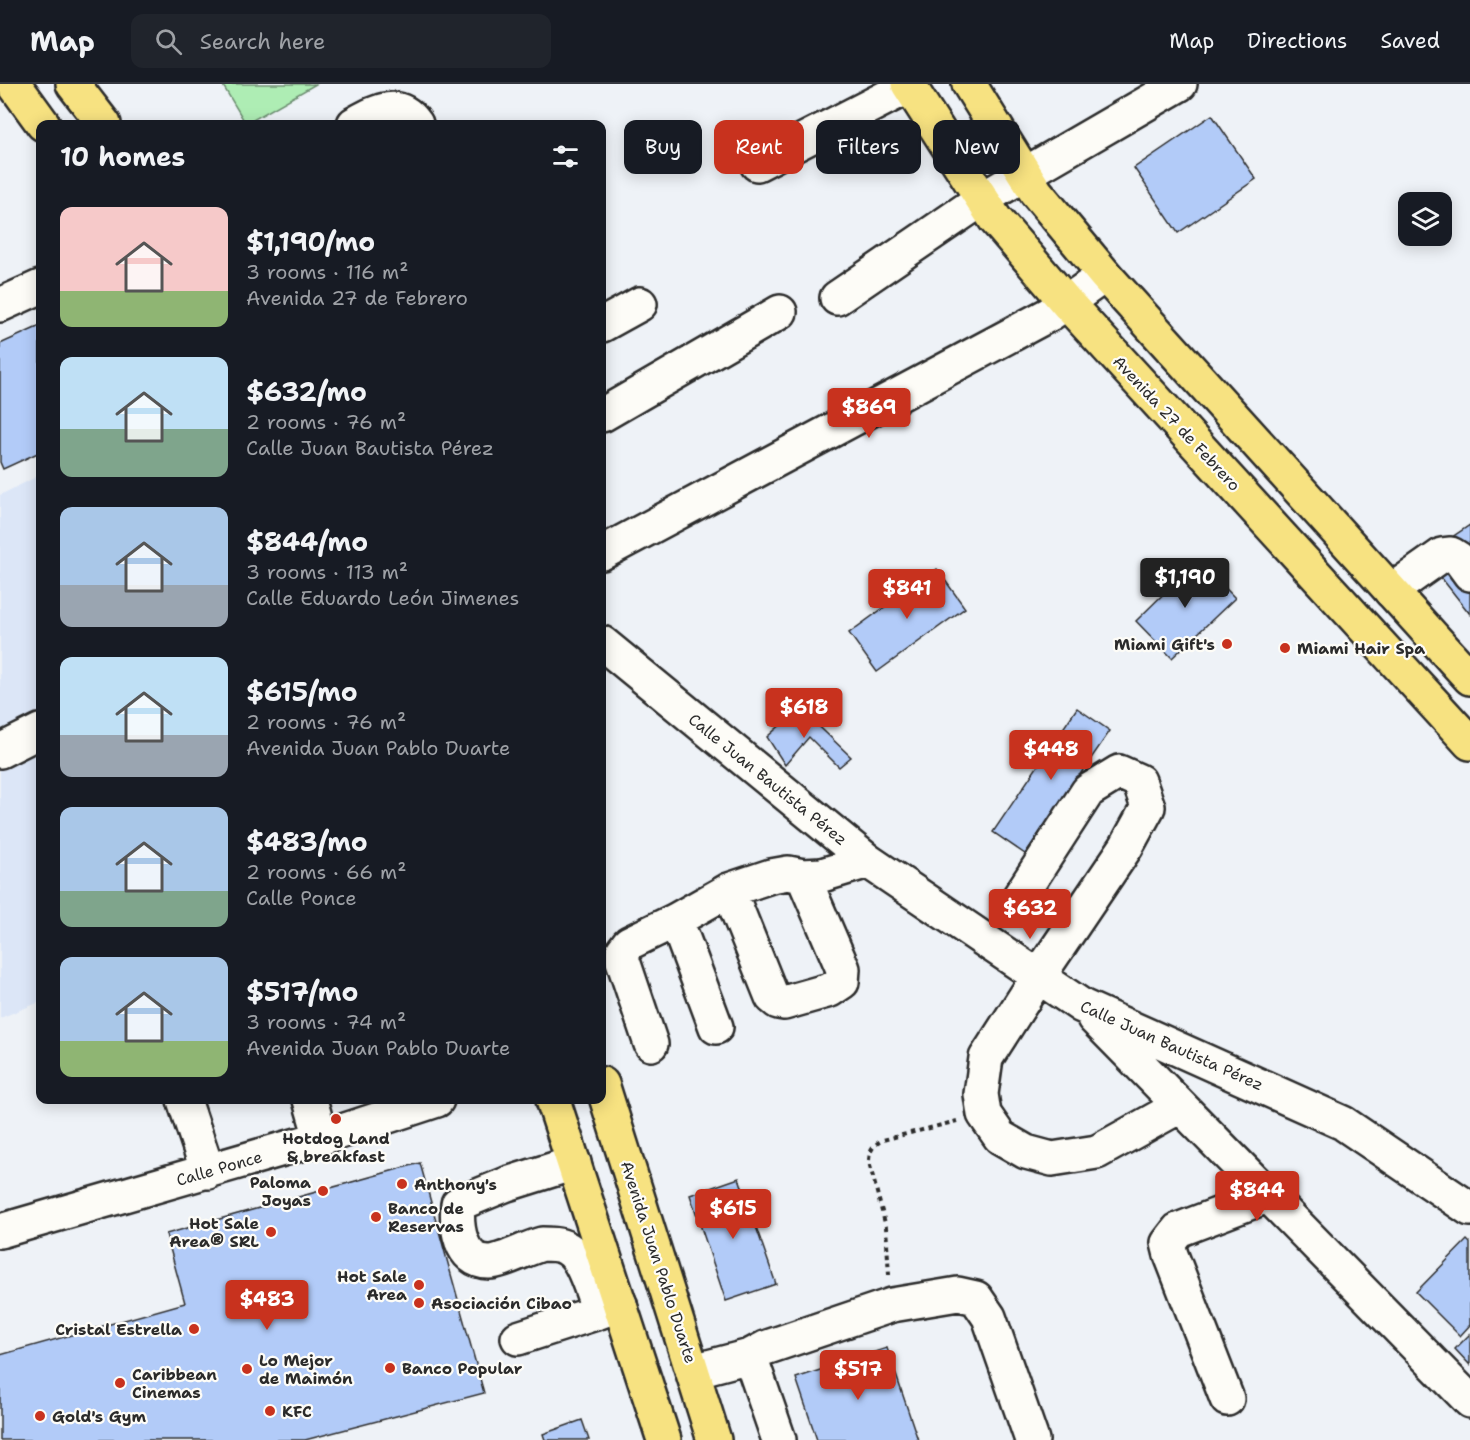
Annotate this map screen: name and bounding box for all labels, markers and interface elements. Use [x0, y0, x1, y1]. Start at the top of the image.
search box [131, 14, 551, 68]
text: Map [30, 22, 95, 60]
icon: search [152, 25, 185, 58]
text: Search here [200, 27, 325, 56]
text: Map [1169, 27, 1214, 55]
text: Directions [1247, 27, 1347, 55]
text: Saved [1380, 27, 1440, 55]
chip: Buy [624, 120, 702, 174]
chip: Rent [714, 120, 804, 174]
chip: Filters [816, 120, 921, 174]
chip: New [933, 120, 1020, 174]
text: 10 homes [60, 139, 185, 174]
icon: filters [549, 140, 582, 173]
map controls [1398, 192, 1452, 246]
button: layers [1398, 192, 1452, 246]
text: $1,190/mo [246, 224, 375, 259]
icon: home [108, 231, 180, 303]
text: 3 rooms · 116 m² [246, 259, 408, 285]
text: Avenida 27 de Febrero [246, 285, 468, 311]
street label: Avenida 27 de Febrero [1108, 351, 1245, 495]
text: $632/mo [246, 374, 367, 409]
icon: home [108, 381, 180, 453]
pin: $869 [833, 388, 905, 439]
text: $869 [842, 394, 896, 420]
text: 2 rooms · 76 m² [246, 409, 406, 435]
text: Calle Juan Bautista Pérez [246, 435, 494, 461]
text: $844/mo [246, 524, 368, 559]
icon: home [108, 531, 180, 603]
pin: $1,190 [1136, 558, 1234, 609]
text: 3 rooms · 113 m² [246, 559, 408, 585]
text: $1,190 [1154, 564, 1216, 590]
pin: $841 [871, 569, 943, 620]
text: $841 [882, 575, 932, 601]
text: Calle Eduardo León Jimenes [246, 585, 519, 611]
place label: Miami Gift's [1114, 634, 1215, 655]
marker: Miami Gift's [1220, 637, 1234, 651]
place label: Miami Hair Spa [1297, 638, 1425, 659]
marker: Miami Hair Spa [1278, 641, 1292, 655]
text: $615/mo [246, 674, 358, 709]
icon: home [108, 681, 180, 753]
pin: $618 [768, 688, 840, 739]
text: $618 [779, 694, 829, 720]
text: 2 rooms · 76 m² [246, 709, 406, 735]
street label: Calle Juan Bautista Pérez [684, 709, 851, 850]
pin: $448 [1015, 730, 1087, 781]
text: Avenida Juan Pablo Duarte [246, 735, 510, 761]
text: $448 [1023, 736, 1079, 762]
text: $483/mo [246, 824, 368, 859]
icon: home [108, 831, 180, 903]
text: 2 rooms · 66 m² [246, 859, 407, 885]
text: Calle Ponce [246, 885, 357, 911]
pin: $632 [994, 889, 1066, 940]
text: $632 [1003, 895, 1057, 921]
text: $517/mo [246, 974, 358, 1009]
icon: home [108, 981, 180, 1053]
street label: Calle Juan Bautista Pérez [1077, 996, 1267, 1095]
text: 3 rooms · 74 m² [246, 1009, 406, 1035]
text: Avenida Juan Pablo Duarte [246, 1035, 510, 1061]
marker: Hotdog Land & breakfast [329, 1112, 343, 1126]
place label: Hotdog Land & breakfast [282, 1128, 390, 1167]
street label: Calle Ponce [174, 1146, 265, 1191]
street label: Avenida Juan Pablo Duarte [616, 1158, 701, 1366]
pin: $844 [1221, 1171, 1293, 1222]
place label: Paloma Joyas [250, 1172, 311, 1211]
place label: Anthony's [414, 1174, 497, 1195]
marker: Anthony's [395, 1177, 409, 1191]
text: $844 [1229, 1177, 1285, 1203]
marker: Paloma Joyas [316, 1184, 330, 1198]
pin: $615 [697, 1189, 769, 1240]
text: $615 [709, 1195, 757, 1221]
place label: Banco de Reservas [388, 1198, 464, 1237]
marker: Banco de Reservas [369, 1210, 383, 1224]
place label: Hot Sale Area® SRL [169, 1213, 259, 1252]
marker: Hot Sale Area® SRL [264, 1225, 278, 1239]
place label: Hot Sale Area [337, 1266, 407, 1305]
marker: Hot Sale Area [412, 1278, 426, 1292]
pin: $483 [231, 1280, 303, 1331]
text: $483 [239, 1286, 295, 1312]
place label: Asociación Cibao [431, 1293, 572, 1314]
marker: Asociación Cibao [412, 1296, 426, 1310]
place label: Cristal Estrella [55, 1319, 182, 1340]
marker: Cristal Estrella [187, 1322, 201, 1336]
place label: Lo Mejor de Maimón [259, 1350, 353, 1389]
pin: $517 [822, 1350, 894, 1401]
text: $517 [834, 1356, 882, 1382]
place label: Banco Popular [402, 1358, 523, 1379]
marker: Banco Popular [383, 1361, 397, 1375]
marker: Lo Mejor de Maimón [240, 1362, 254, 1376]
place label: Caribbean Cinemas [132, 1364, 217, 1403]
marker: Caribbean Cinemas [113, 1376, 127, 1390]
place label: KFC [282, 1401, 312, 1422]
marker: KFC [263, 1404, 277, 1418]
place label: Gold's Gym [52, 1406, 147, 1427]
marker: Gold's Gym [33, 1409, 47, 1423]

